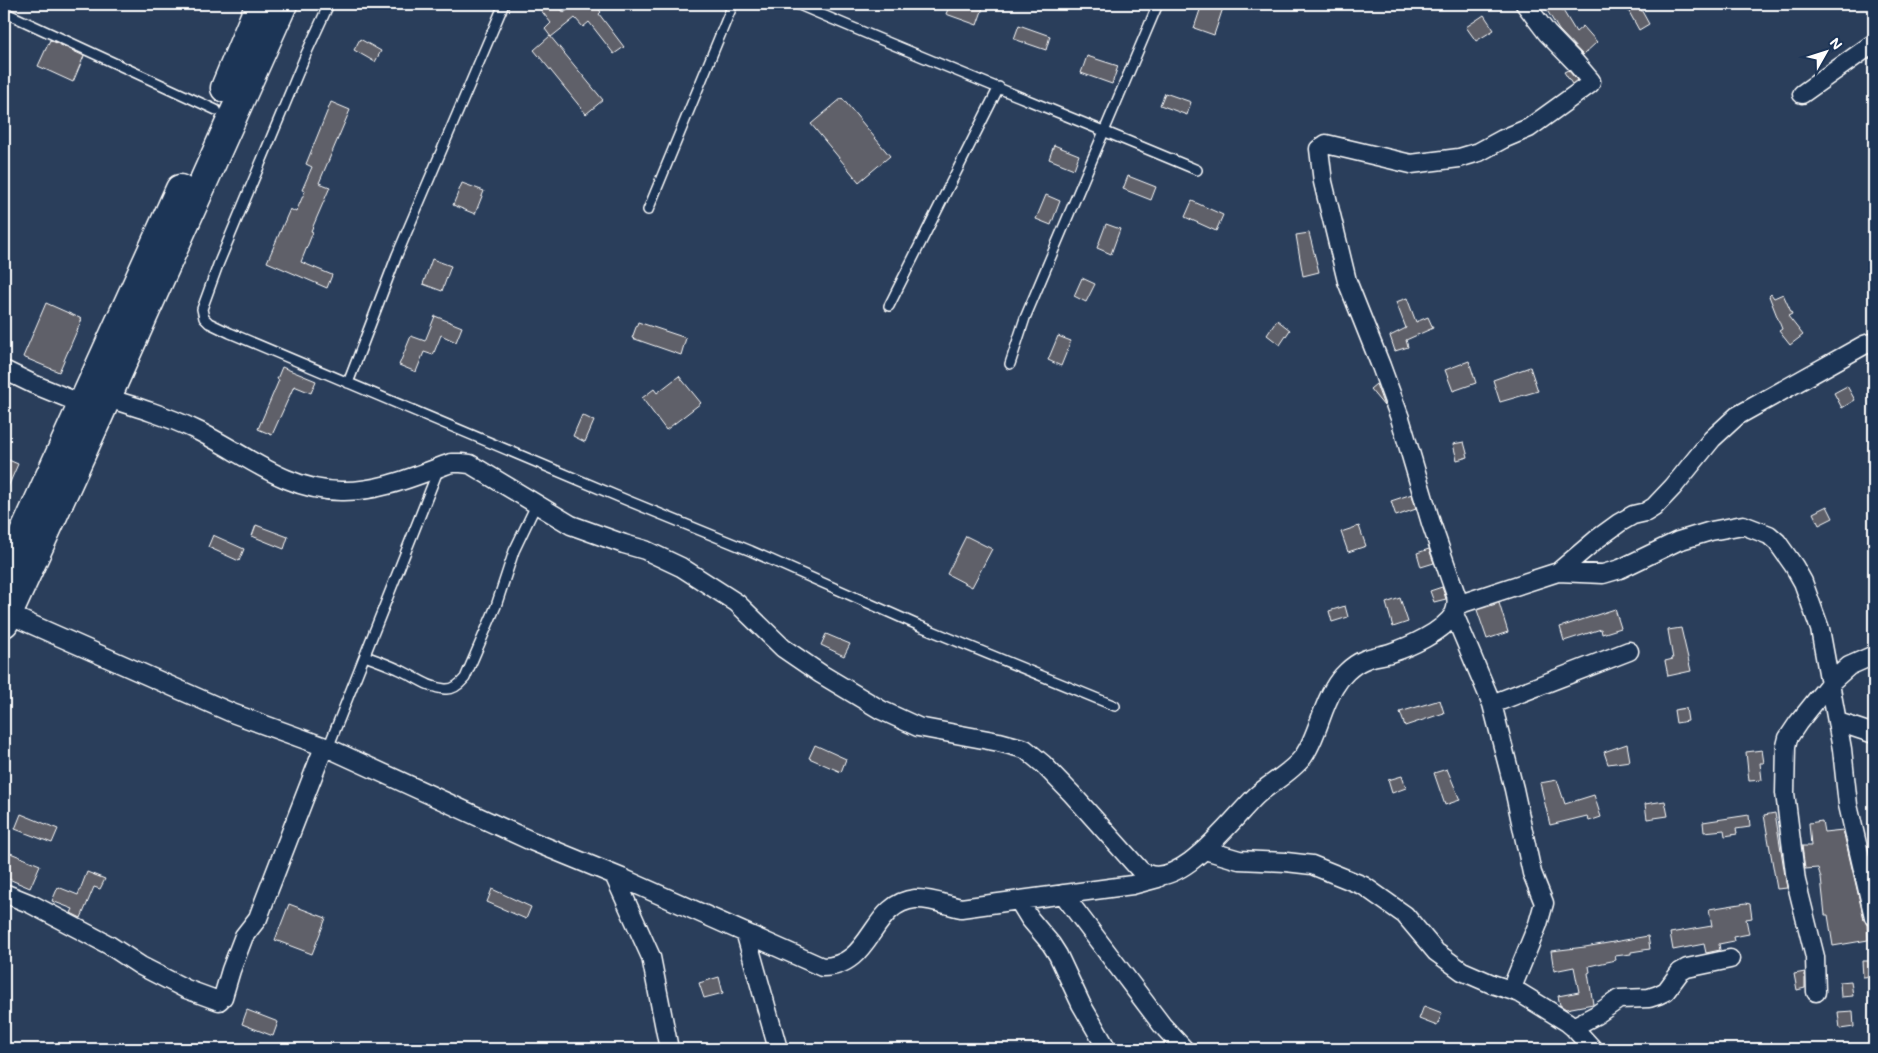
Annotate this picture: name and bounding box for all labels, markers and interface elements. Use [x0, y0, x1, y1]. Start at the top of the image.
north arrow [1800, 28, 1850, 78]
text: N [1826, 33, 1847, 54]

